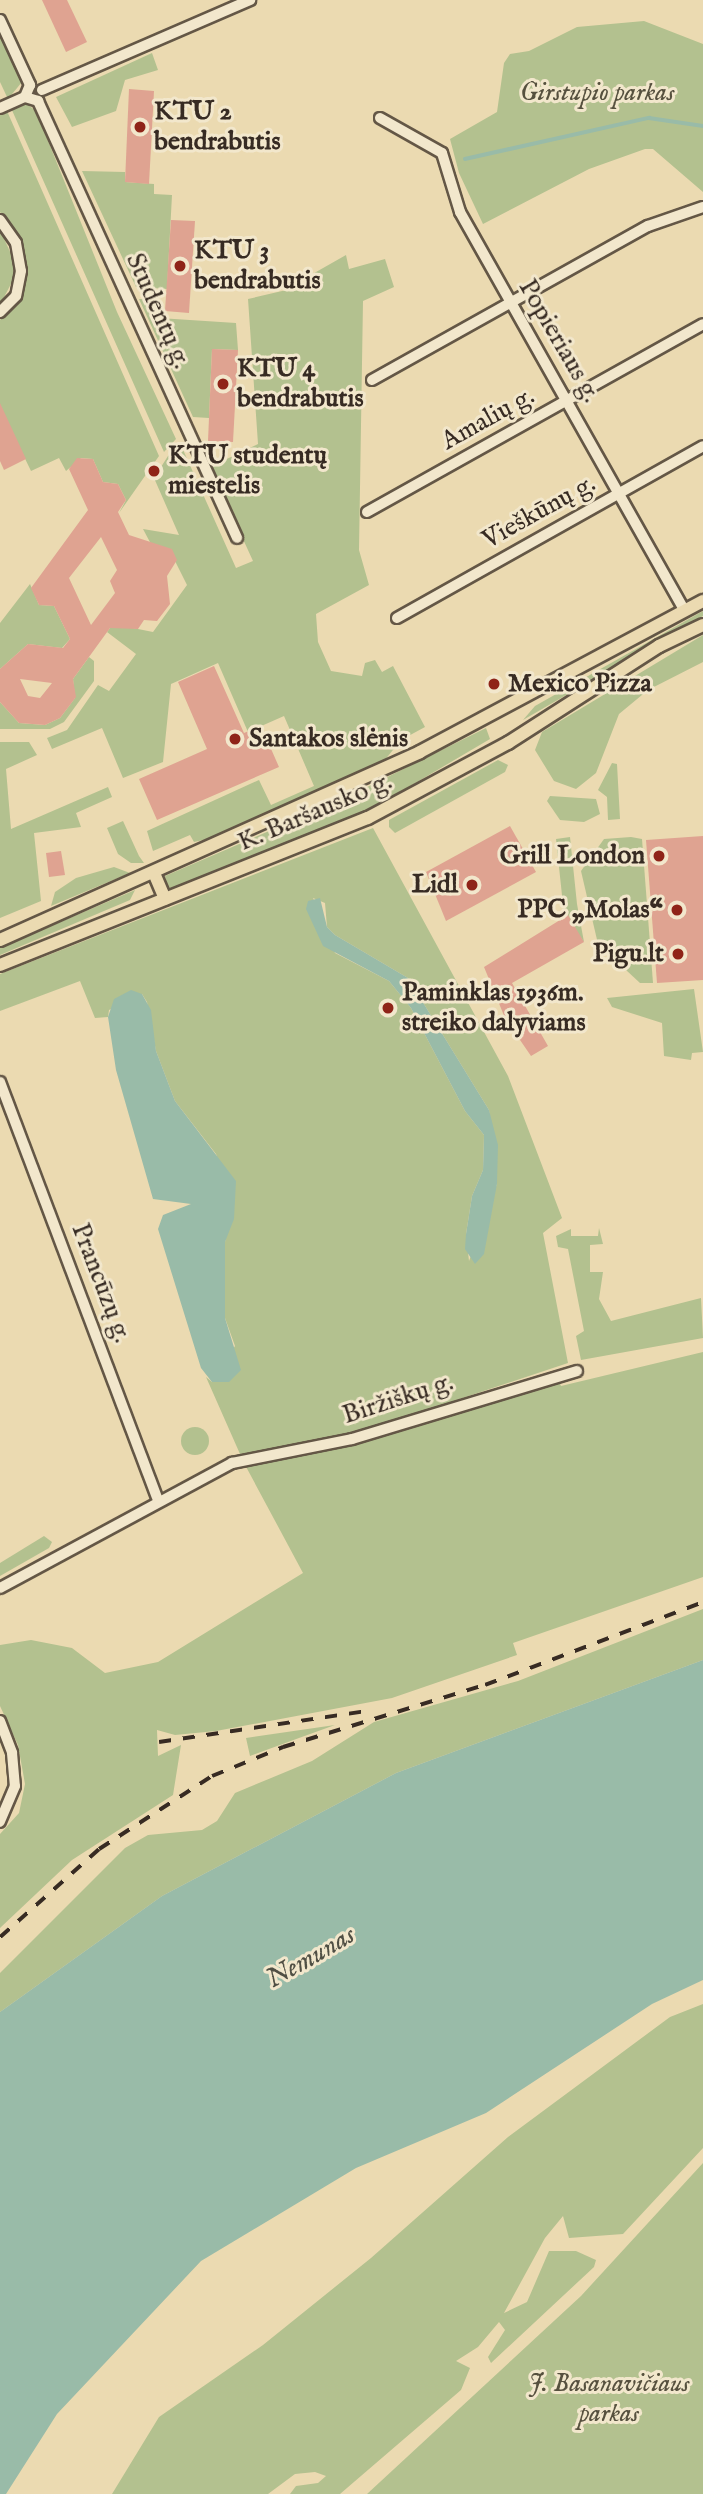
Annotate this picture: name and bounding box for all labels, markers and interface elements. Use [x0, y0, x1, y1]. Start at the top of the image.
park label: Girstupio parkas [520, 77, 674, 109]
place label: KTU 2 bendrabutis [154, 96, 281, 158]
marker: KTU 2 bendrabutis [132, 119, 148, 135]
place label: KTU 3 bendrabutis [194, 235, 321, 296]
street label: Studentų g. [119, 249, 197, 373]
marker: KTU 3 bendrabutis [172, 258, 188, 274]
street label: Popieriaus g. [511, 274, 607, 408]
place label: KTU 4 bendrabutis [237, 353, 364, 414]
marker: KTU 4 bendrabutis [215, 376, 231, 392]
street label: Amalių g. [436, 381, 540, 457]
place label: KTU studentų miestelis [168, 440, 327, 502]
marker: KTU studentų miestelis [146, 463, 162, 479]
street label: Vieškūnų g. [477, 468, 601, 556]
place label: Mexico Pizza [508, 668, 652, 700]
marker: Mexico Pizza [486, 676, 502, 692]
place label: Santakos slėnis [249, 723, 408, 755]
marker: Santakos slėnis [227, 731, 243, 747]
street label: K. Baršausko g. [233, 766, 397, 858]
place label: Grill London [500, 840, 645, 872]
marker: Grill London [651, 848, 667, 864]
place label: Lidl [412, 869, 458, 901]
marker: Lidl [464, 877, 480, 893]
place label: PPC „Molas“ [517, 894, 663, 926]
marker: PPC „Molas“ [669, 902, 685, 918]
place label: Pigu.lt [593, 938, 664, 970]
marker: Pigu.lt [670, 946, 686, 962]
place label: Paminklas 1936m. streiko dalyviams [402, 977, 586, 1038]
marker: Paminklas 1936m. streiko dalyviams [380, 1000, 396, 1016]
street label: Prancūzų g. [64, 1219, 138, 1347]
street label: Biržiškų g. [339, 1366, 457, 1432]
water label: Nemunas [260, 1919, 362, 1997]
park label: J. Basanavičiaus parkas [528, 2368, 690, 2430]

